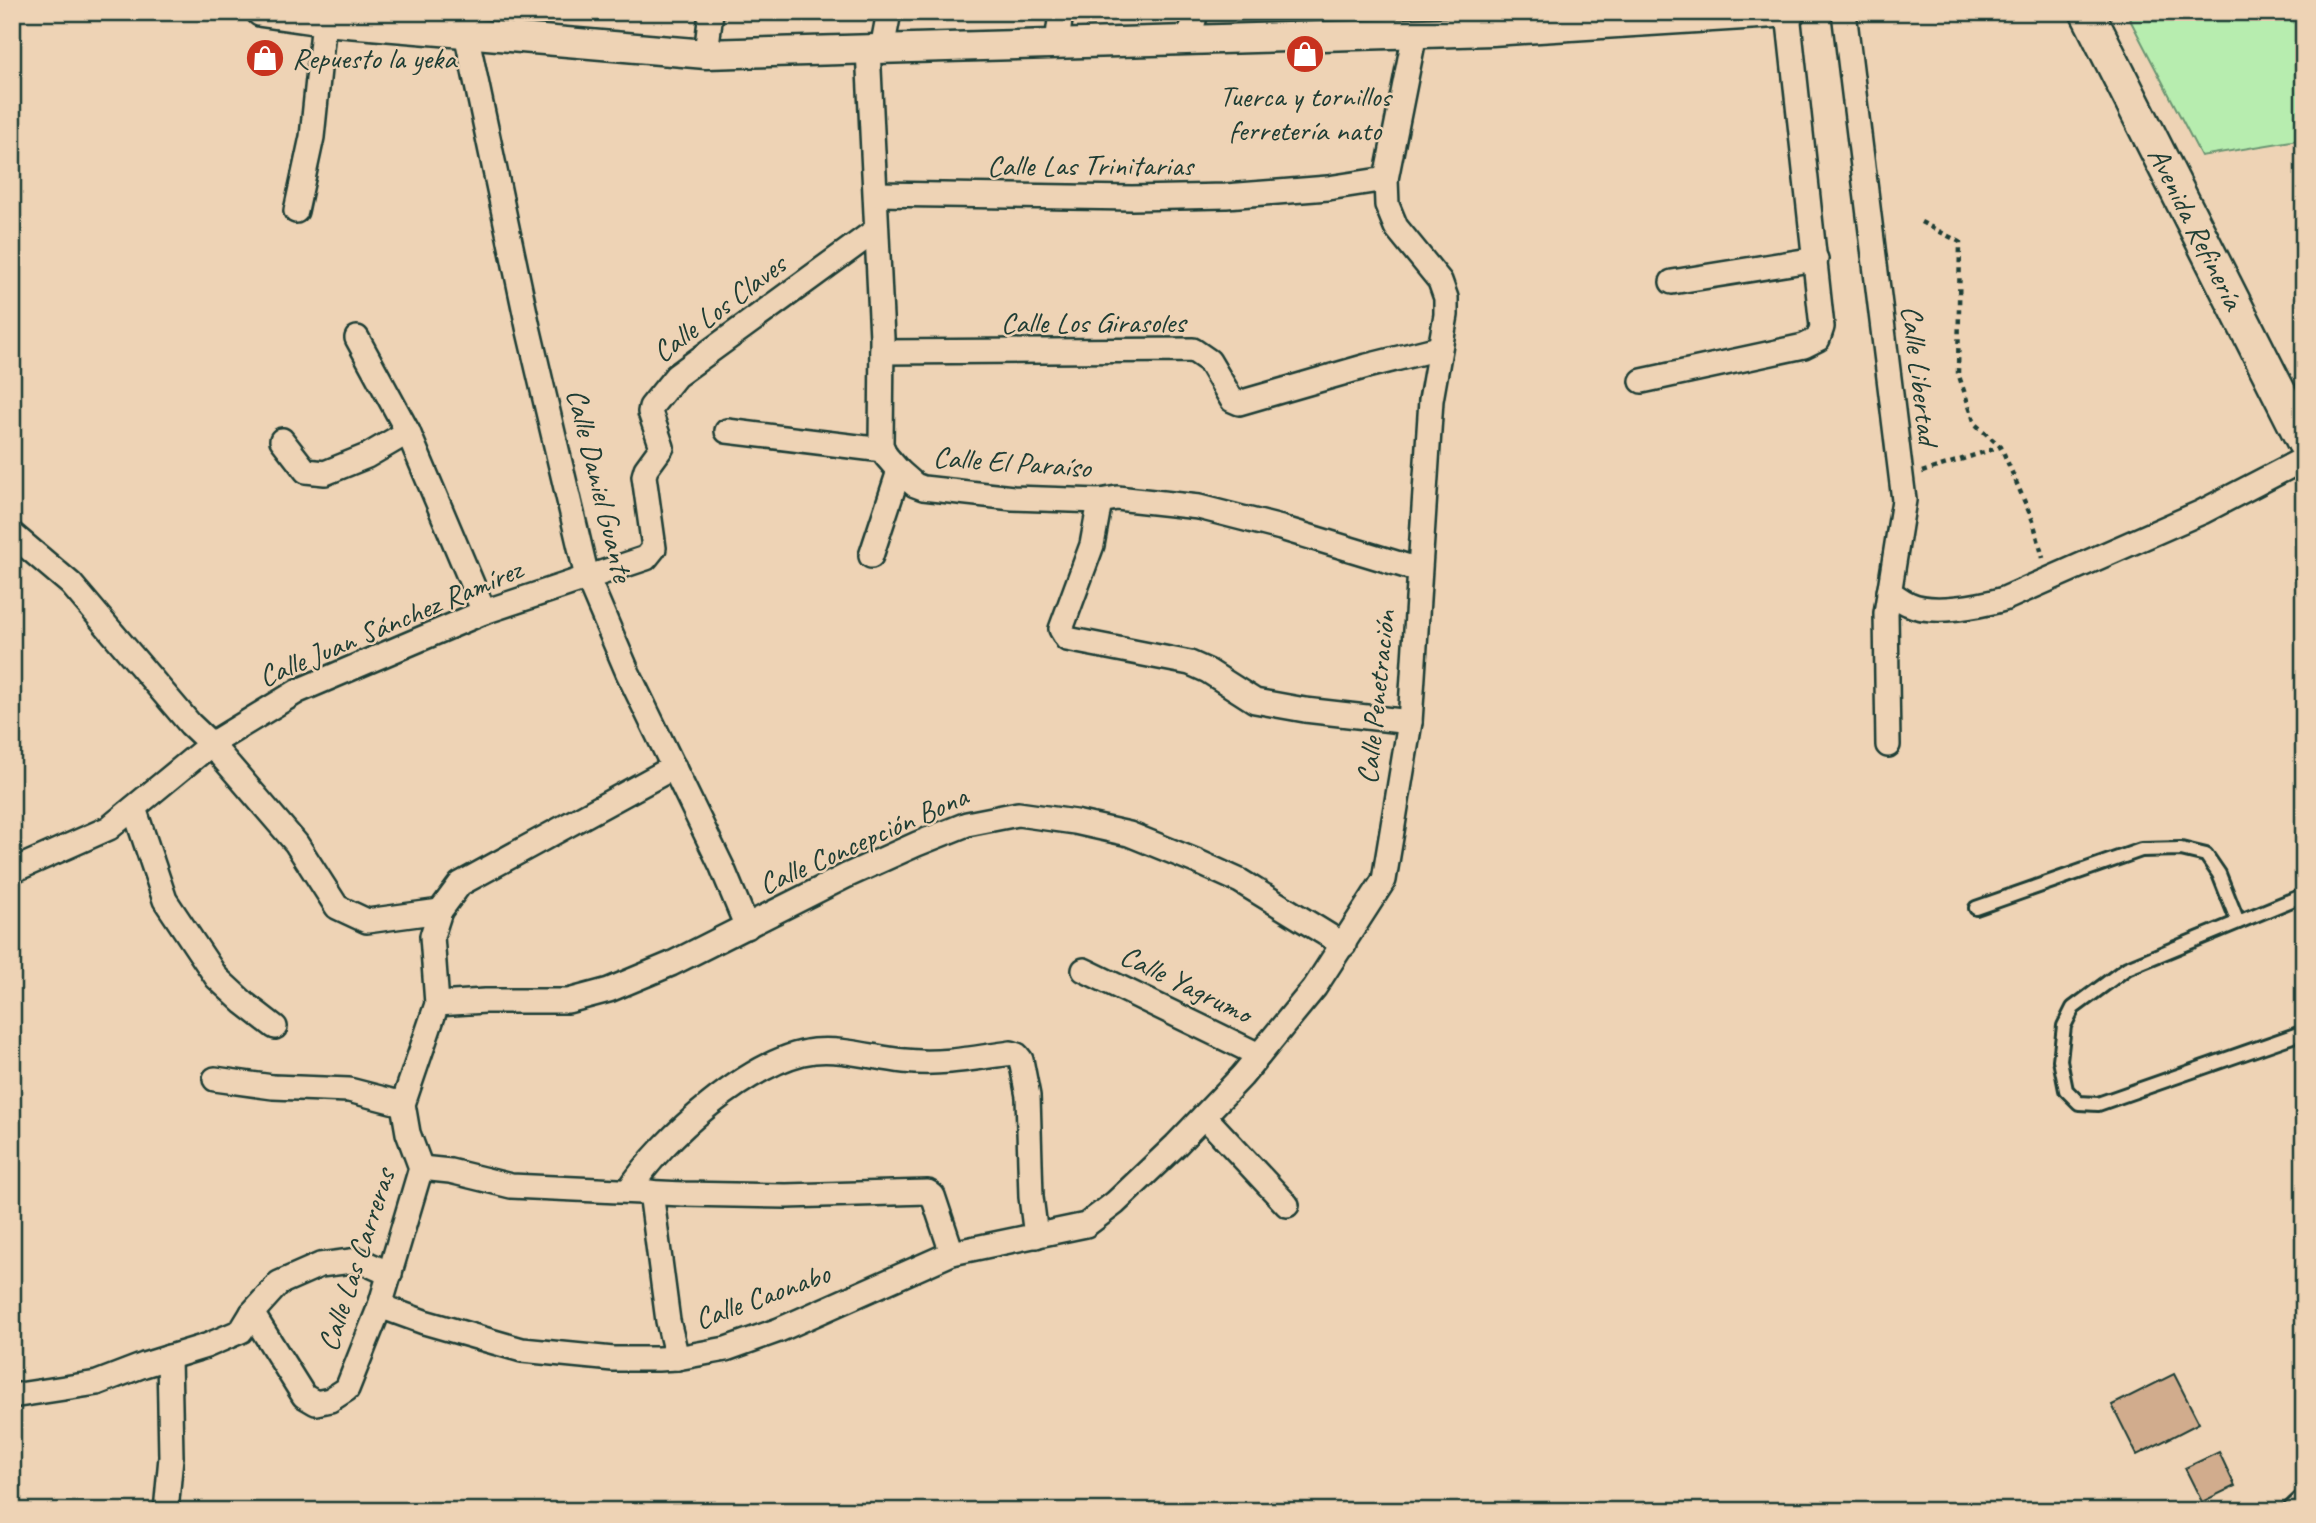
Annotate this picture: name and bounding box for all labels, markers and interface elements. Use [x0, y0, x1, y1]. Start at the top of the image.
shop icon: Tuerca y tornillos ferretería nato [1284, 33, 1326, 75]
shop icon: Repuesto la yeka [244, 37, 286, 79]
place label: Repuesto la yeka [292, 39, 458, 77]
place label: Tuerca y tornillos ferretería nato [1219, 77, 1394, 149]
street label: Avenida Refinería [2139, 140, 2254, 317]
street label: Calle Las Trinitarias [987, 146, 1196, 184]
street label: Calle Los Claves [645, 244, 796, 371]
street label: Calle Los Girasoles [1001, 303, 1188, 341]
street label: Calle Libertad [1893, 303, 1948, 451]
street label: Calle Daniel Guante [558, 385, 643, 587]
street label: Calle El Paraíso [932, 438, 1093, 487]
street label: Calle Juan Sánchez Ramírez [253, 549, 530, 696]
street label: Calle Penetración [1348, 607, 1404, 786]
street label: Calle Concepción Bona [753, 776, 975, 903]
street label: Calle Yagrumo [1114, 936, 1261, 1034]
street label: Calle Las Carreras [309, 1162, 404, 1356]
street label: Calle Caonabo [689, 1254, 836, 1338]

